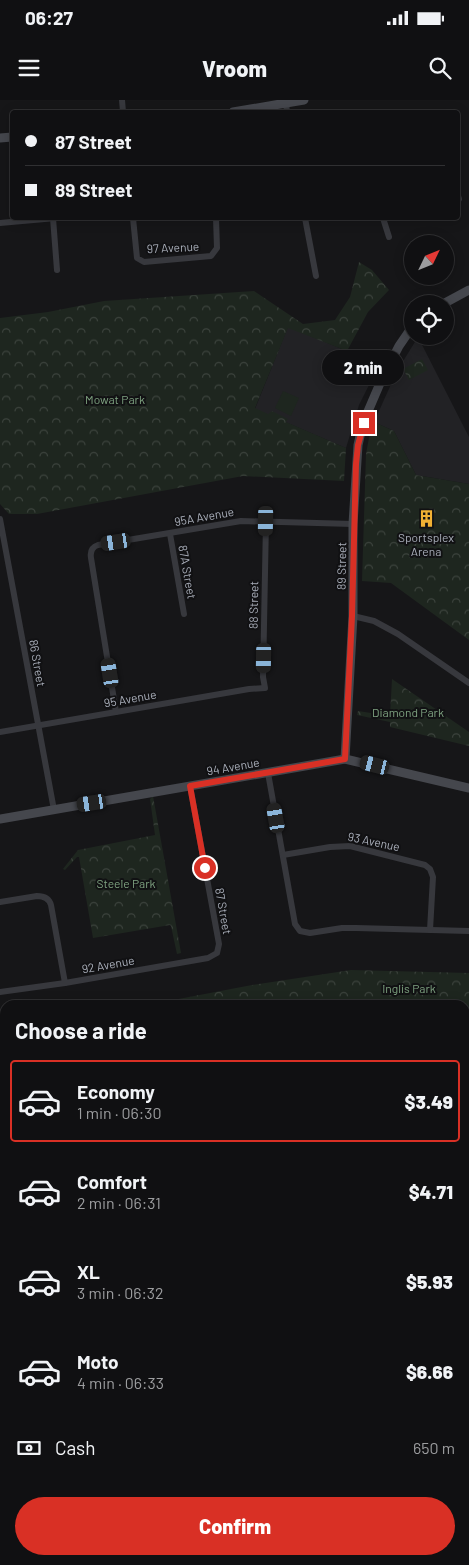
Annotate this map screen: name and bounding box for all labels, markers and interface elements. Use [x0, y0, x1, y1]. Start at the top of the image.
text: 06:27 [25, 6, 73, 29]
icon: menu [15, 54, 43, 82]
icon: search [426, 54, 454, 82]
text: Vroom [202, 55, 267, 81]
text: 87 Street [55, 130, 132, 153]
text: 89 Street [55, 178, 132, 201]
north arrow [404, 235, 454, 285]
map controls [404, 235, 454, 345]
street label: 97 Avenue [146, 239, 200, 255]
button: locate [404, 295, 454, 345]
callout: 2 min [323, 350, 405, 386]
text: 2 min [344, 358, 382, 377]
park label: Mowat Park [85, 392, 145, 406]
route end [353, 412, 375, 434]
street label: 95A Avenue [173, 504, 235, 528]
car [258, 506, 273, 536]
building icon: Sportsplex Arena [416, 508, 436, 528]
place label: Sportsplex Arena [398, 530, 454, 558]
car [100, 532, 131, 552]
street label: 89 Street [334, 542, 348, 590]
street label: 87A Street [176, 544, 200, 600]
street label: 88 Street [246, 581, 260, 629]
street label: 86 Street [27, 638, 49, 688]
car [256, 643, 271, 673]
car [100, 657, 119, 689]
street label: 95 Avenue [103, 687, 157, 709]
park label: Diamond Park [372, 705, 444, 719]
street label: 94 Avenue [205, 754, 261, 778]
car [358, 754, 391, 776]
car [76, 793, 107, 813]
car [266, 802, 285, 834]
street label: 93 Avenue [347, 829, 401, 853]
route start [194, 857, 216, 879]
park label: Steele Park [96, 876, 156, 890]
street label: 87 Street [213, 887, 235, 935]
street label: 92 Avenue [81, 952, 135, 976]
park label: Inglis Park [382, 981, 436, 995]
text: Choose a ride [15, 1017, 147, 1043]
icon: car [17, 1079, 62, 1124]
text: Economy [77, 1080, 155, 1103]
text: $3.49 [405, 1090, 453, 1113]
text: 1 min · 06:30 [77, 1103, 161, 1122]
icon: car [17, 1169, 62, 1214]
text: Comfort [77, 1170, 147, 1193]
text: $4.71 [409, 1180, 453, 1203]
text: 2 min · 06:31 [77, 1193, 161, 1212]
icon: car [17, 1259, 62, 1304]
text: XL [77, 1260, 100, 1283]
text: $5.93 [406, 1270, 453, 1293]
text: 3 min · 06:32 [77, 1283, 164, 1302]
icon: car [17, 1349, 62, 1394]
text: Moto [77, 1350, 119, 1373]
text: $6.66 [406, 1360, 453, 1383]
text: 4 min · 06:33 [77, 1373, 164, 1392]
icon: cash [15, 1434, 43, 1462]
text: Cash [55, 1436, 96, 1459]
text: 650 m [413, 1438, 455, 1457]
button: Confirm [15, 1497, 455, 1555]

